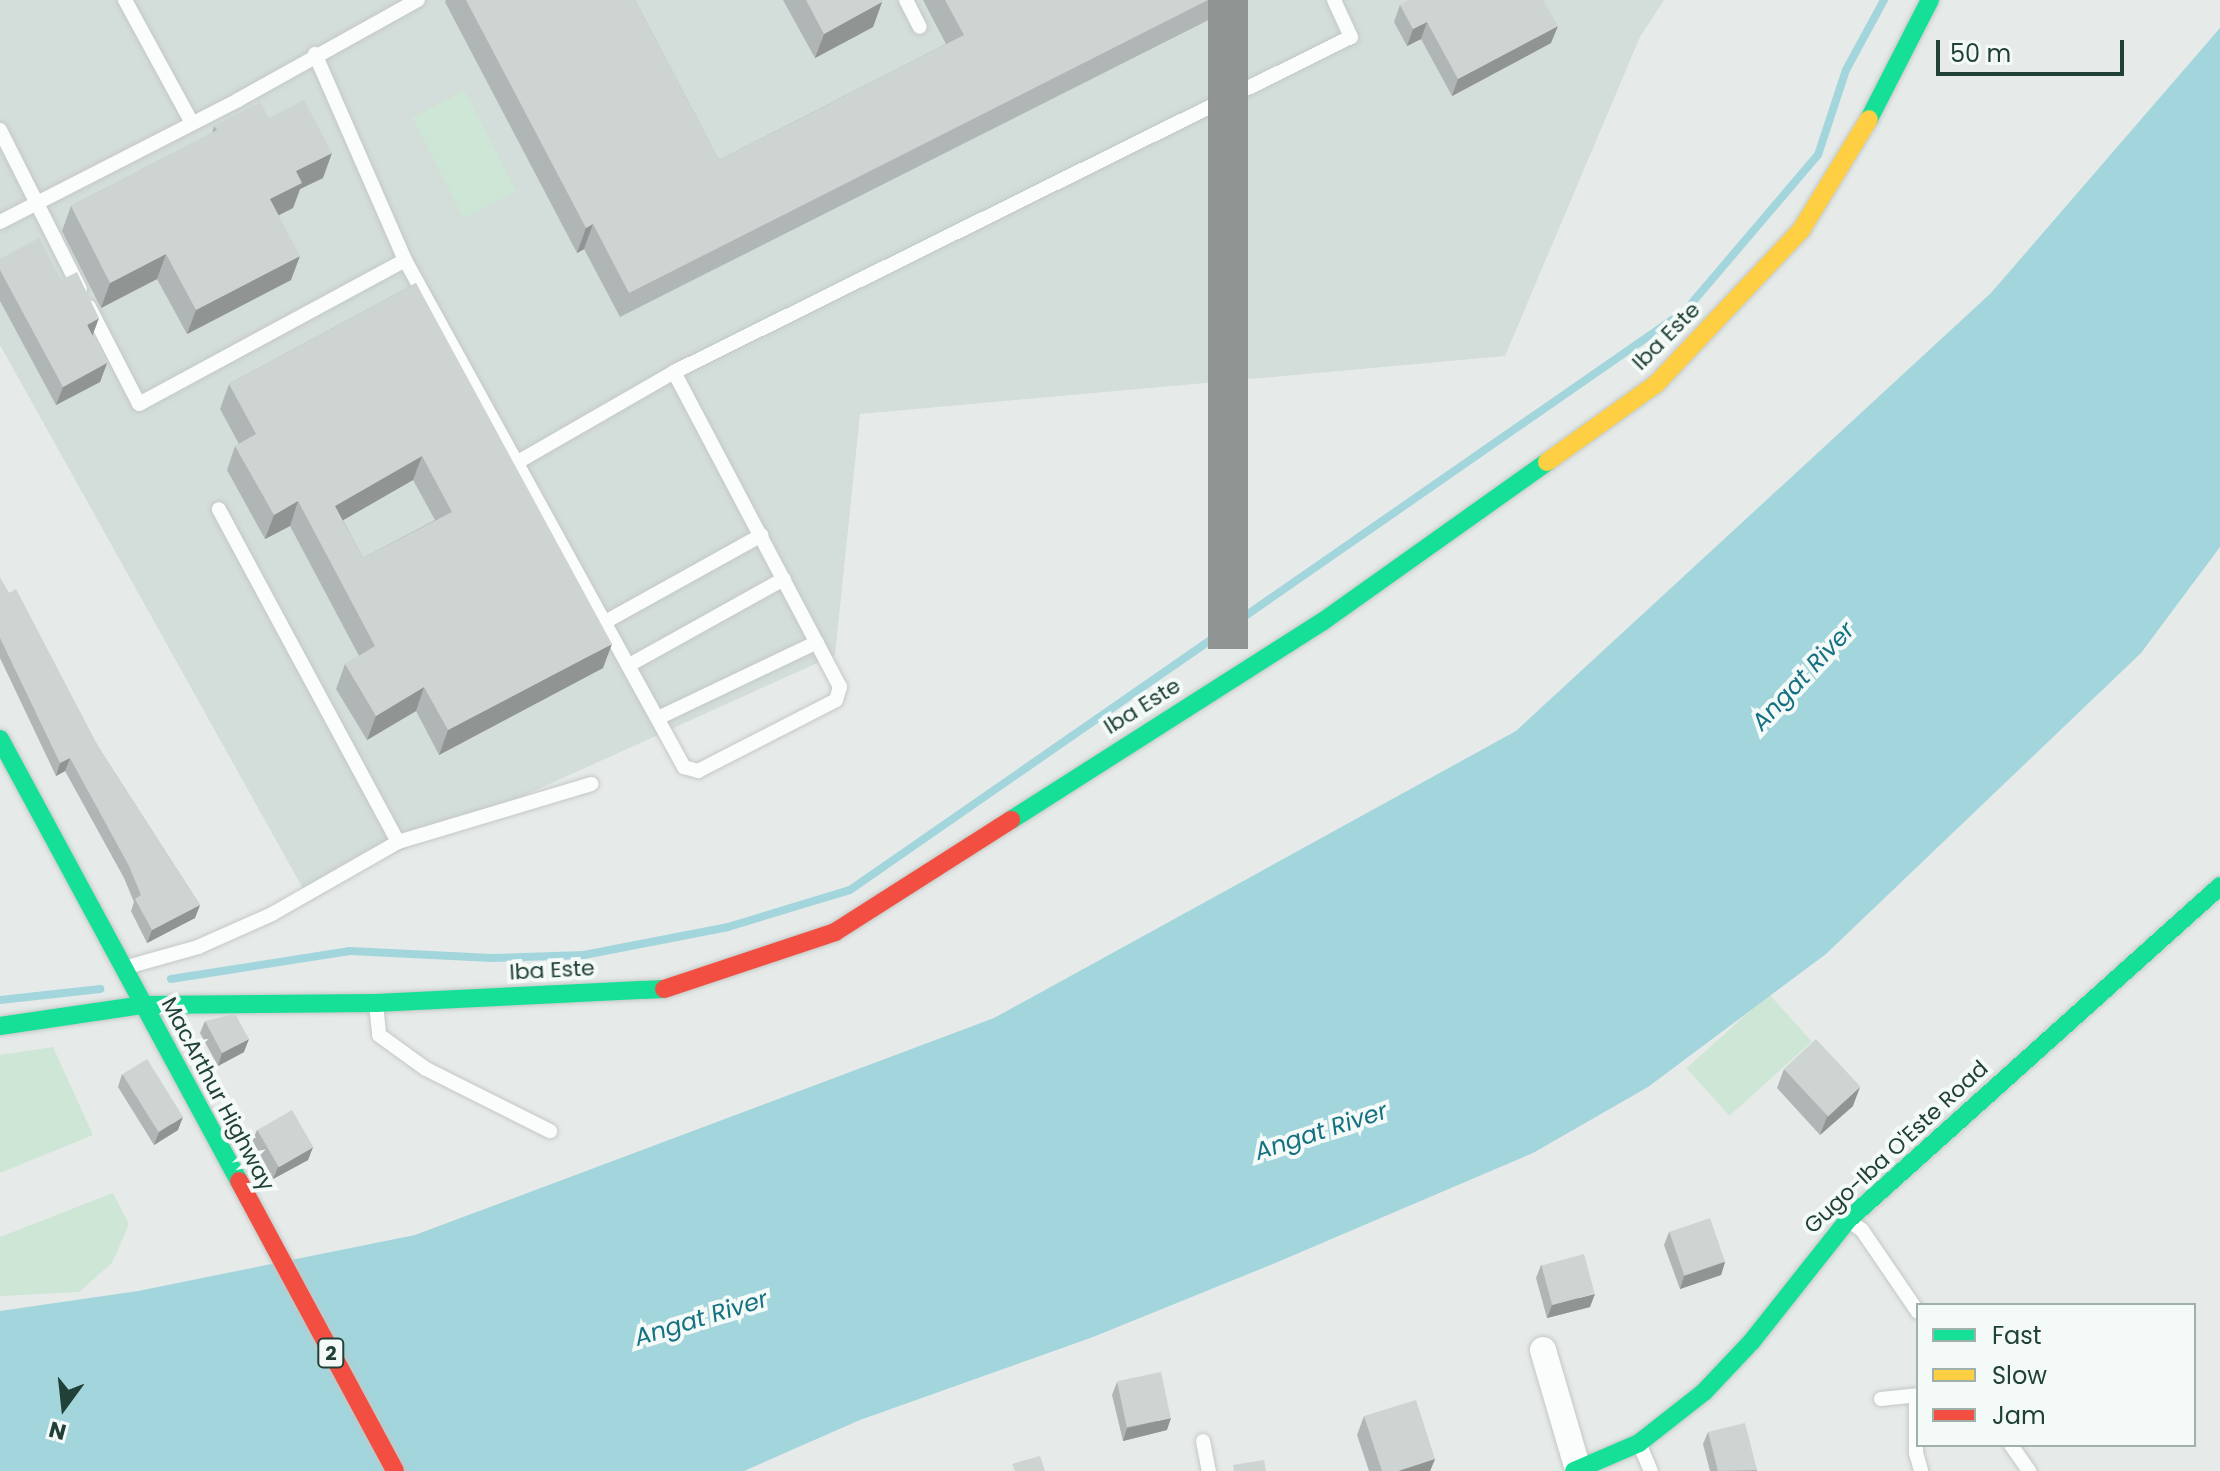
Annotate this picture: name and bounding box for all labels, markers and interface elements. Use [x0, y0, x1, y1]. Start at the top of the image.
scale bar [1940, 24, 2128, 74]
text: 50 m [1950, 37, 2011, 70]
street label: Iba Este [1626, 296, 1706, 376]
water label: Angat River [1746, 616, 1860, 736]
street label: Iba Este [1099, 672, 1185, 740]
street label: Iba Este [509, 955, 595, 985]
street label: MacArthur Highway [156, 993, 280, 1195]
street label: Gugo-Iba O'Este Road [1799, 1055, 1993, 1239]
water label: Angat River [1251, 1096, 1391, 1166]
water label: Angat River [631, 1284, 771, 1352]
legend [1916, 1303, 2196, 1447]
text: Fast [1992, 1319, 2042, 1352]
road number: 2 [317, 1337, 345, 1369]
text: Slow [1992, 1359, 2047, 1392]
north arrow [24, 1367, 104, 1447]
text: Jam [1992, 1399, 2046, 1432]
text: N [46, 1414, 70, 1448]

